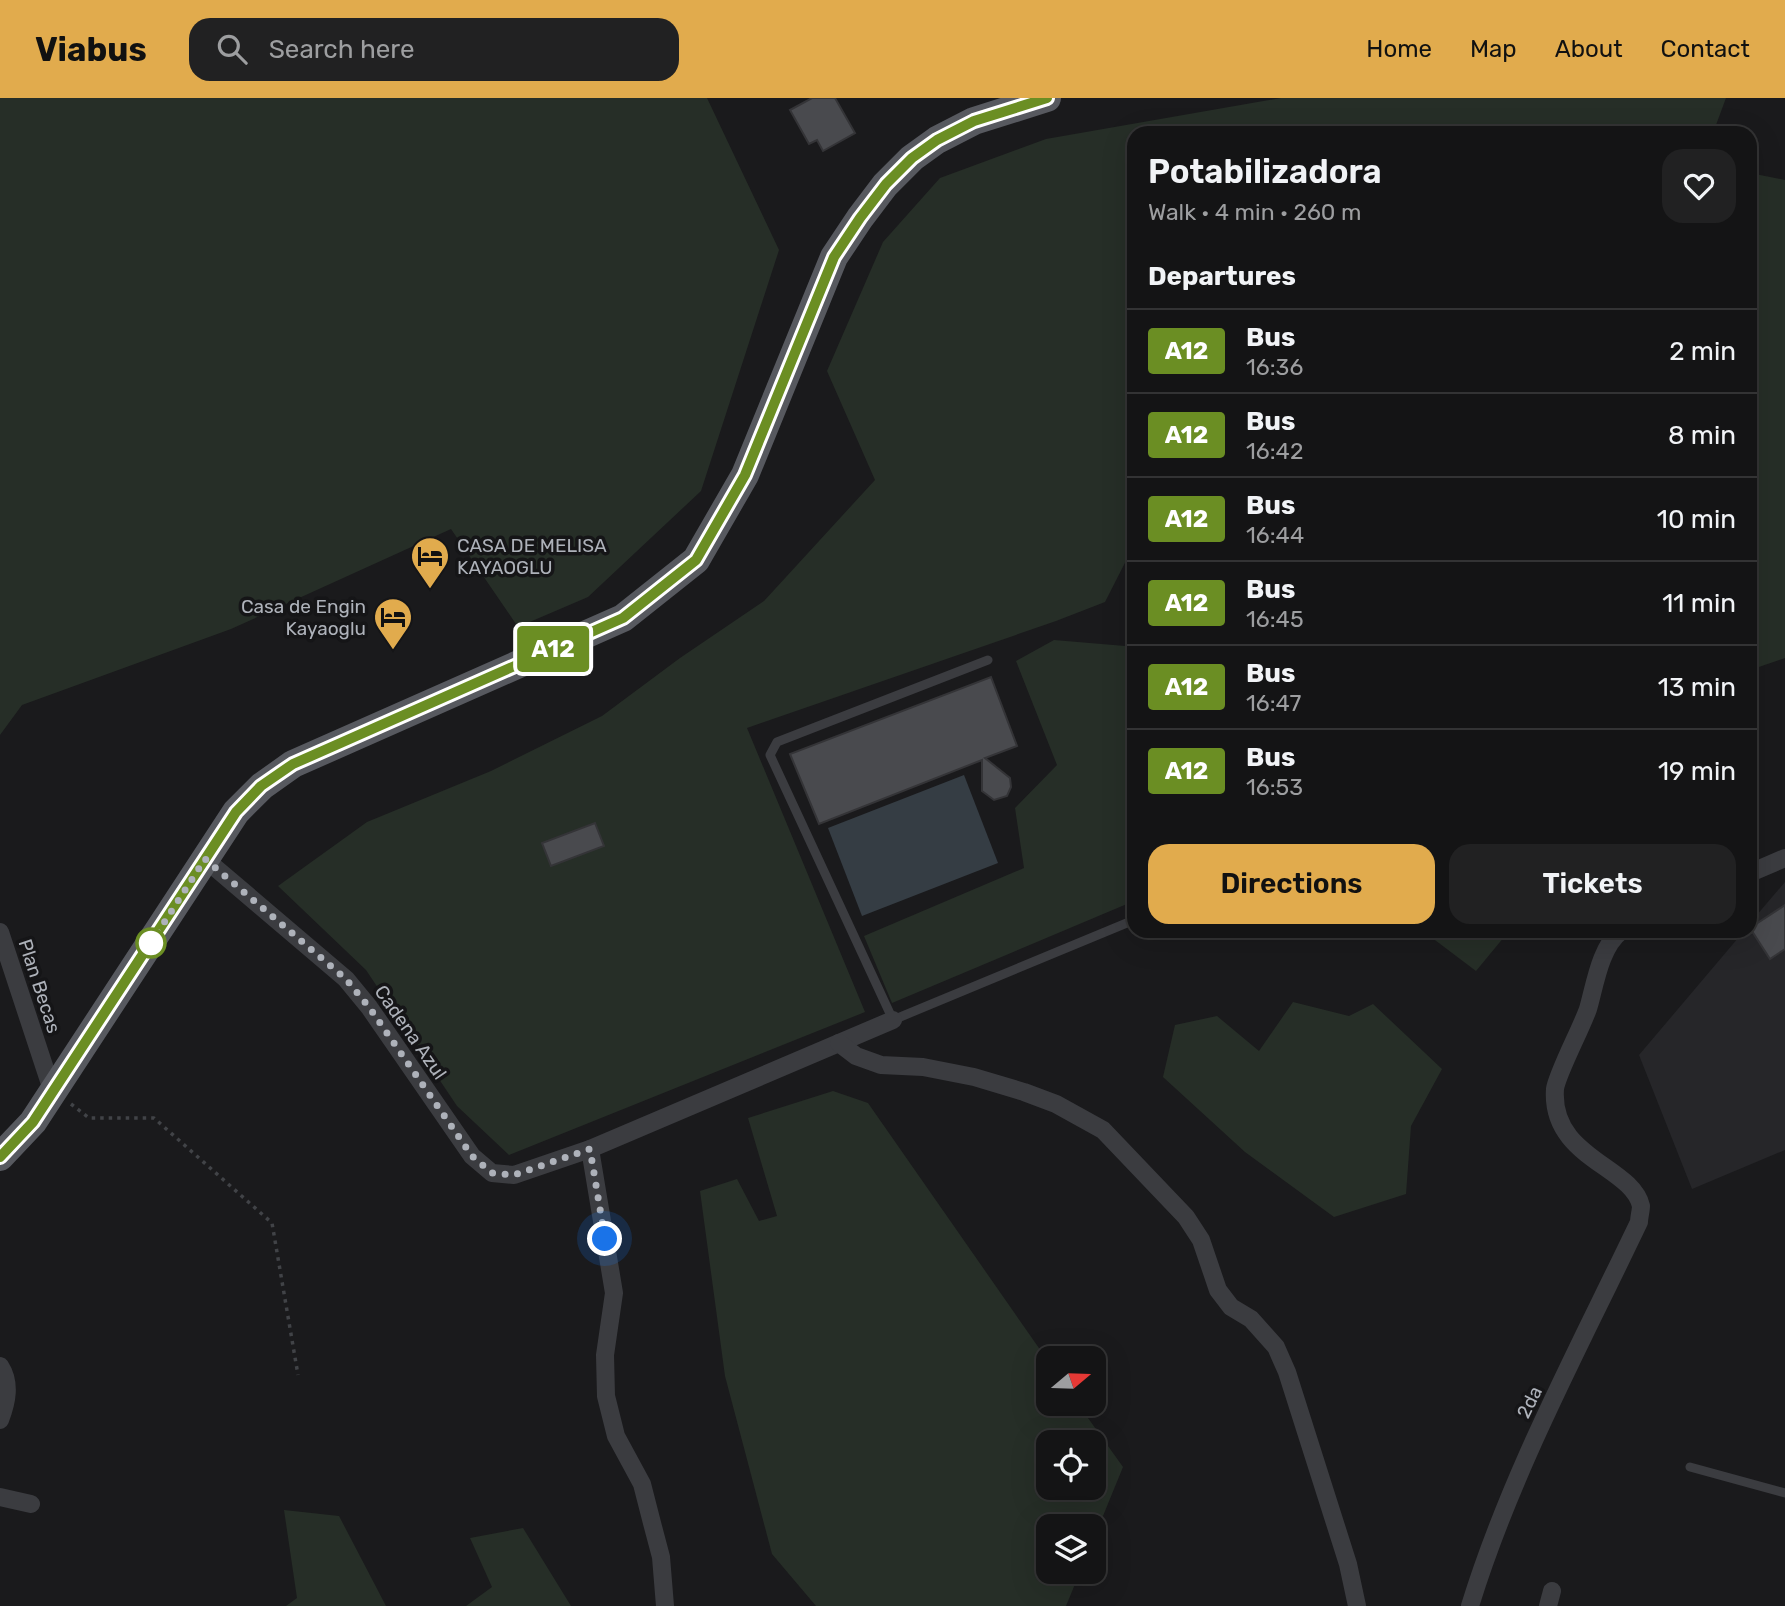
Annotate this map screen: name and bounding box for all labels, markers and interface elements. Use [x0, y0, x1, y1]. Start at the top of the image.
search box [189, 18, 679, 81]
text: Viabus [35, 30, 147, 69]
icon: search [213, 30, 251, 68]
text: Search here [269, 34, 415, 65]
text: Home [1366, 35, 1432, 63]
text: Map [1470, 35, 1517, 63]
text: About [1555, 35, 1623, 63]
text: Contact [1661, 35, 1750, 63]
button: heart [1662, 149, 1736, 223]
text: Potabilizadora [1148, 152, 1382, 191]
text: Walk · 4 min · 260 m [1148, 198, 1362, 226]
text: Departures [1148, 261, 1296, 292]
text: Bus [1246, 322, 1295, 353]
text: 2 min [1669, 336, 1736, 367]
text: A12 [1165, 337, 1208, 365]
text: 16:36 [1246, 353, 1303, 381]
text: Bus [1246, 406, 1295, 437]
text: 8 min [1668, 420, 1736, 451]
text: A12 [1165, 421, 1208, 449]
text: 16:42 [1246, 437, 1303, 465]
text: Bus [1246, 490, 1295, 521]
text: 10 min [1657, 504, 1736, 535]
text: A12 [1165, 505, 1208, 533]
text: 16:44 [1246, 521, 1304, 549]
place label: CASA DE MELISA KAYAOGLU [457, 534, 607, 579]
hotel icon: CASA DE MELISA KAYAOGLU [409, 535, 451, 590]
text: Bus [1246, 574, 1295, 605]
text: 11 min [1662, 588, 1736, 619]
text: A12 [1165, 589, 1208, 617]
place label: Casa de Engin Kayaoglu [241, 595, 366, 640]
hotel icon: Casa de Engin Kayaoglu [372, 596, 414, 651]
text: 16:45 [1246, 605, 1304, 633]
line badge: A12 [513, 626, 593, 672]
text: A12 [531, 635, 575, 663]
text: Bus [1246, 658, 1295, 689]
text: 13 min [1658, 672, 1736, 703]
text: A12 [1165, 673, 1208, 701]
text: 16:47 [1246, 689, 1301, 717]
text: Bus [1246, 742, 1295, 773]
text: 19 min [1658, 756, 1736, 787]
text: A12 [1165, 757, 1208, 785]
text: 16:53 [1246, 773, 1303, 801]
button: Directions [1148, 844, 1435, 924]
button: Tickets [1449, 844, 1736, 924]
unlabelled marker [136, 928, 166, 958]
street label: Plan Becas [14, 936, 66, 1036]
street label: Cadena Azul [370, 981, 451, 1084]
your location [587, 1221, 622, 1256]
north arrow [1036, 1346, 1106, 1416]
map controls [1036, 1346, 1106, 1584]
street label: 2da [1512, 1382, 1547, 1422]
button: locate [1036, 1430, 1106, 1500]
button: layers [1036, 1514, 1106, 1584]

